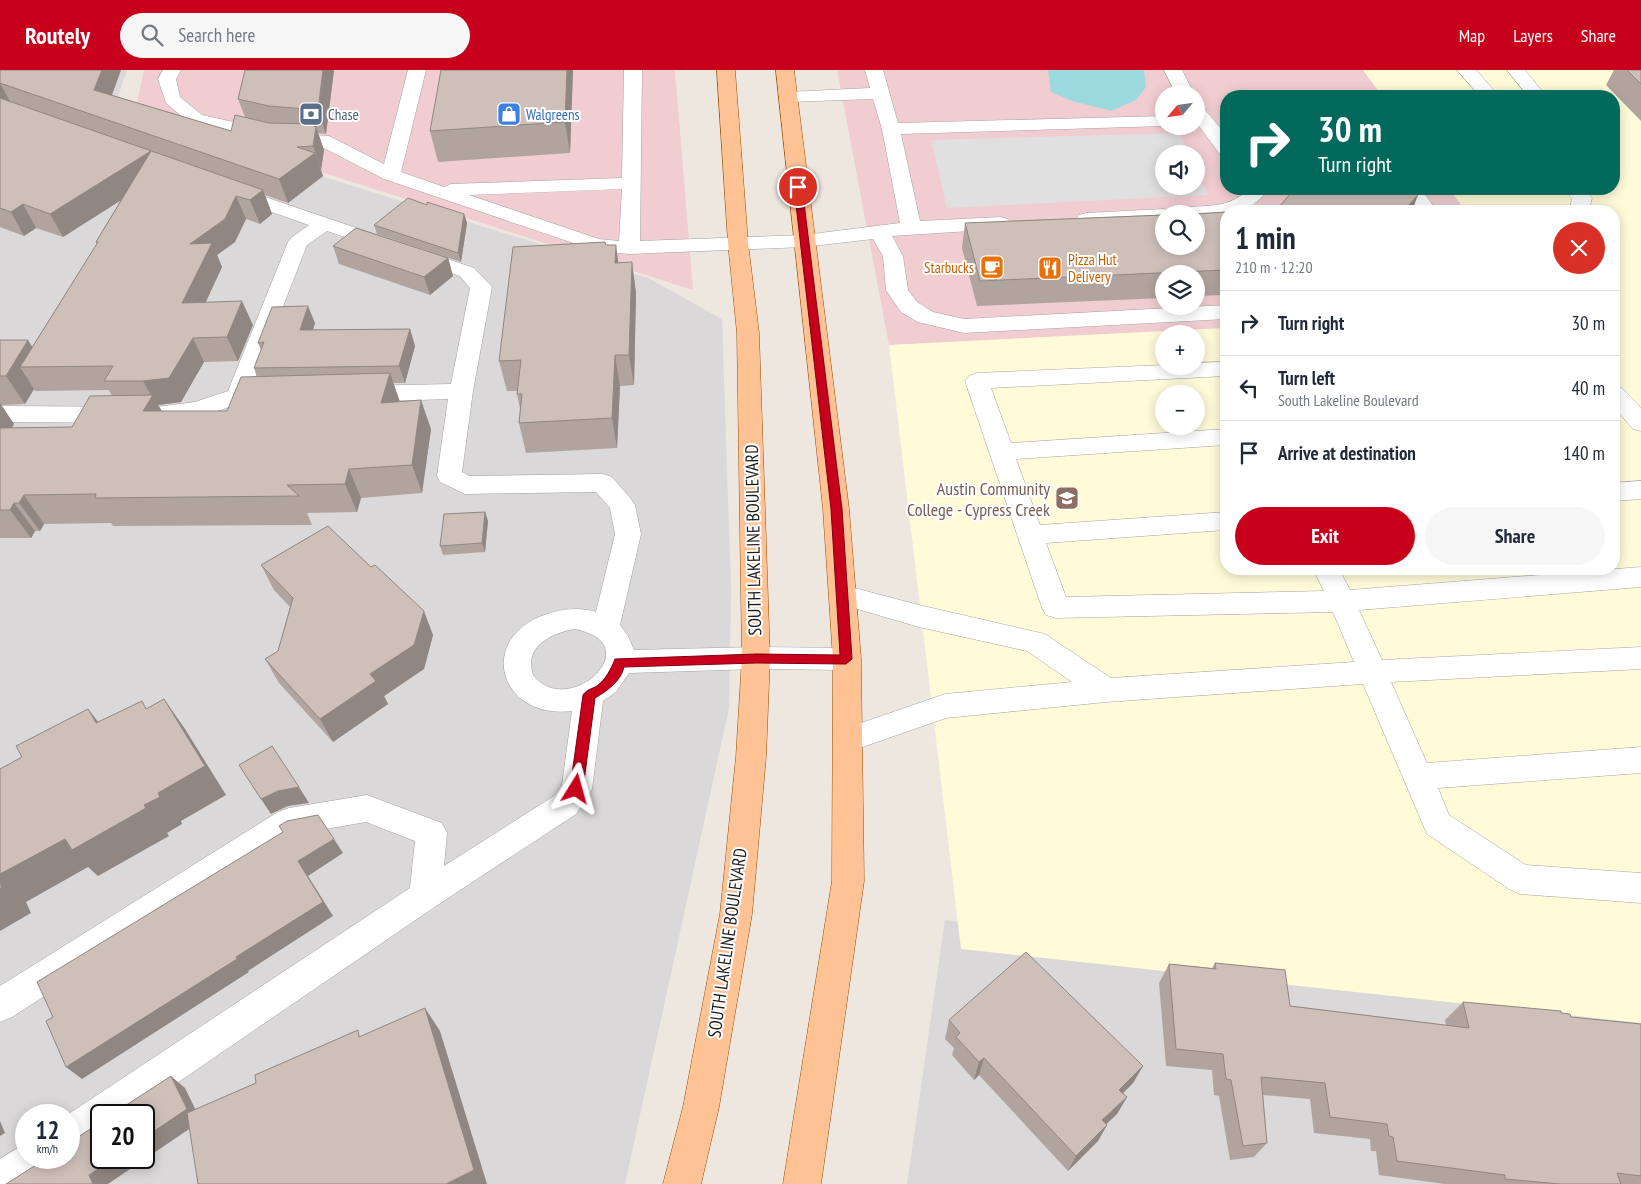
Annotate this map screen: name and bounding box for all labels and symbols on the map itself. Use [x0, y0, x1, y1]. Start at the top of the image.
north arrow [1155, 85, 1205, 135]
bank icon: Chase [298, 101, 324, 127]
shop icon: Walgreens [496, 101, 522, 127]
place label: Chase [328, 105, 359, 124]
place label: Walgreens [526, 105, 580, 124]
pin [777, 166, 819, 208]
place label: Pizza Hut Delivery [1068, 250, 1117, 286]
cafe icon: Starbucks [979, 254, 1005, 280]
restaurant icon: Pizza Hut Delivery [1037, 255, 1063, 281]
place label: Starbucks [924, 258, 974, 277]
street label: SOUTH LAKELINE BOULEVARD [740, 444, 766, 636]
place label: Austin Community College - Cypress Creek [907, 477, 1050, 521]
school or university icon: Austin Community College - Cypress Creek [1054, 485, 1080, 511]
position arrow [549, 762, 601, 814]
street label: SOUTH LAKELINE BOULEVARD [702, 847, 752, 1039]
speed limit sign: 20 [90, 1104, 155, 1169]

